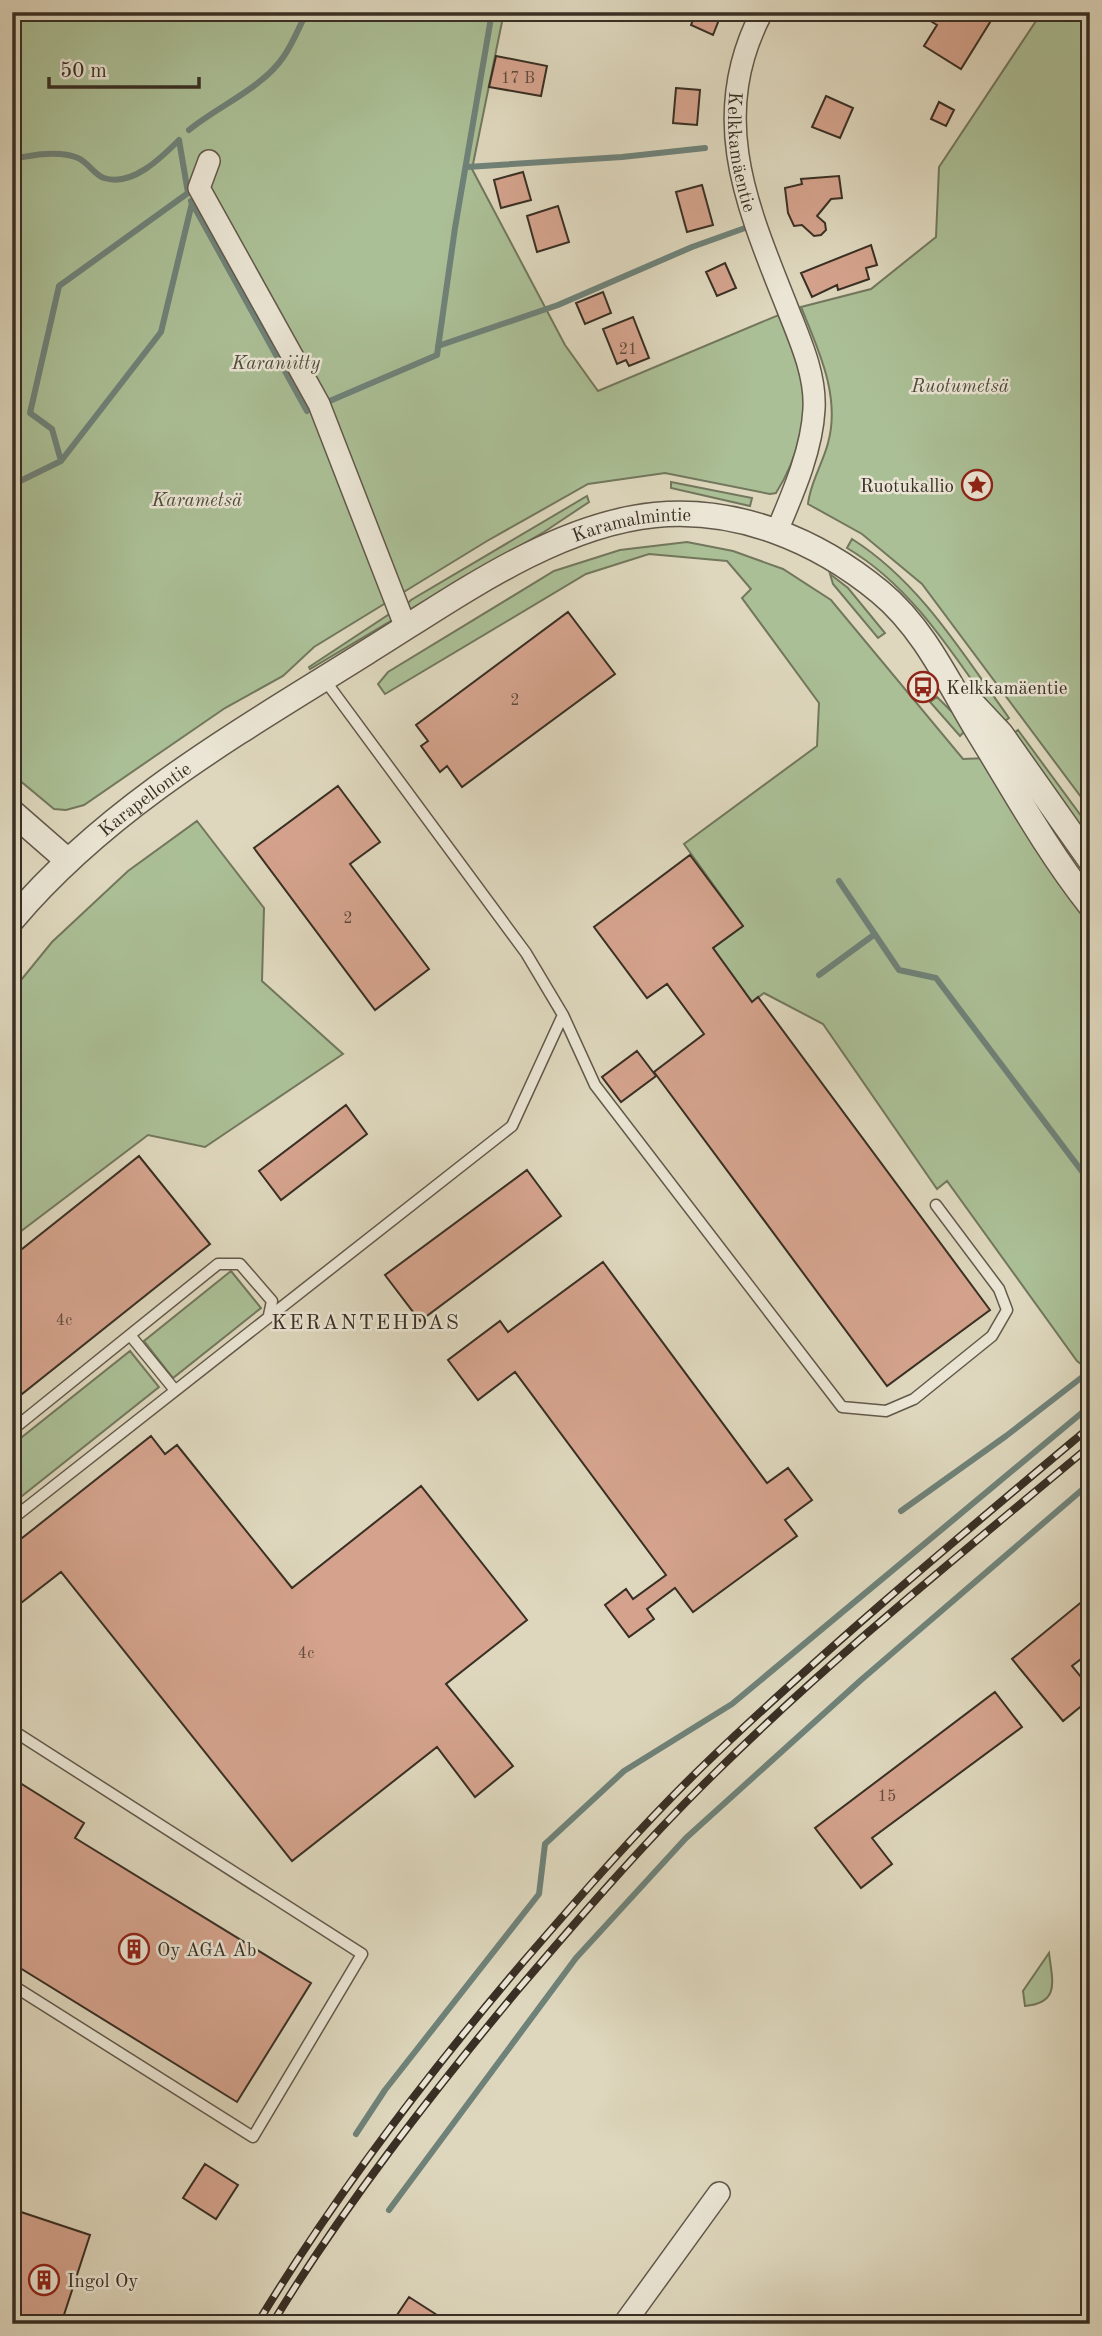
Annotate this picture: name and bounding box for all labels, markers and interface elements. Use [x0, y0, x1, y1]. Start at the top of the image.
scale bar [49, 46, 200, 90]
text: 50 m [60, 61, 107, 82]
house number: 17 B [501, 71, 535, 87]
street label: Kelkkamäentie [723, 91, 758, 215]
house number: 21 [619, 342, 637, 358]
park label: Karaniitty [231, 355, 320, 374]
park label: Ruotumetsä [910, 378, 1009, 397]
place icon: Ruotukallio [960, 468, 994, 502]
place label: Ruotukallio [860, 478, 954, 497]
park label: Karametsä [151, 492, 242, 511]
street label: Karamalmintie [570, 507, 691, 547]
bus stop icon: Kelkkamäentie [906, 670, 940, 704]
place label: Kelkkamäentie [946, 680, 1067, 699]
house number: 2 [510, 693, 520, 709]
street label: Karapellontie [96, 760, 195, 841]
house number: 2 [343, 911, 353, 927]
house number: 4c [56, 1313, 72, 1329]
district label: KERANTEHDAS [271, 1313, 461, 1334]
house number: 4c [298, 1646, 314, 1662]
house number: 15 [878, 1789, 896, 1805]
building icon: Oy AGA Ab [117, 1932, 151, 1966]
place label: Oy AGA Ab [157, 1942, 256, 1961]
building icon: Ingol Oy [27, 2263, 61, 2297]
place label: Ingol Oy [67, 2273, 138, 2292]

